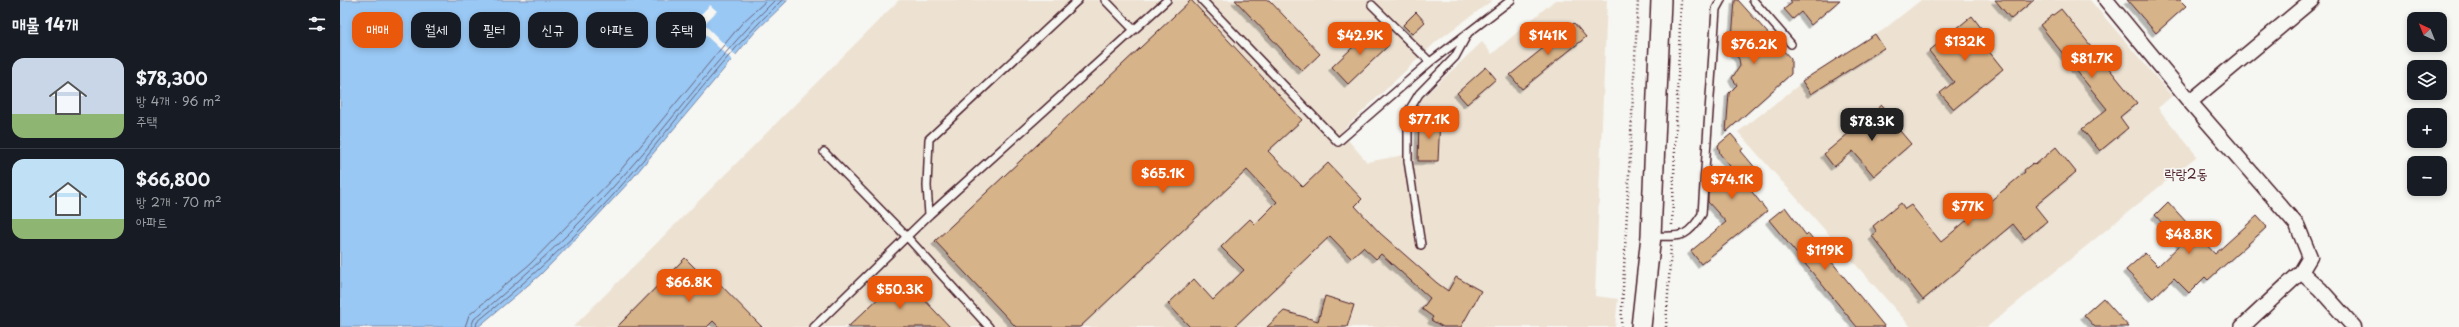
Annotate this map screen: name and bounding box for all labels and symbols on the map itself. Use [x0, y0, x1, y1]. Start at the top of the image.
north arrow [2407, 12, 2447, 52]
pin: $42.9K [1327, 22, 1393, 56]
pin: $141K [1520, 22, 1576, 56]
pin: $132K [1937, 28, 1993, 62]
pin: $76.2K [1721, 31, 1787, 65]
pin: $81.7K [2059, 45, 2125, 79]
pin: $77.1K [1396, 106, 1462, 140]
pin: $78.3K [1839, 108, 1905, 142]
pin: $65.1K [1130, 160, 1196, 194]
district label: 락랑2동 [2164, 163, 2208, 184]
pin: $74.1K [1699, 166, 1765, 200]
pin: $77K [1944, 193, 1992, 227]
pin: $48.8K [2156, 221, 2222, 255]
pin: $119K [1797, 237, 1853, 271]
pin: $66.8K [656, 269, 722, 303]
pin: $50.3K [867, 276, 933, 310]

